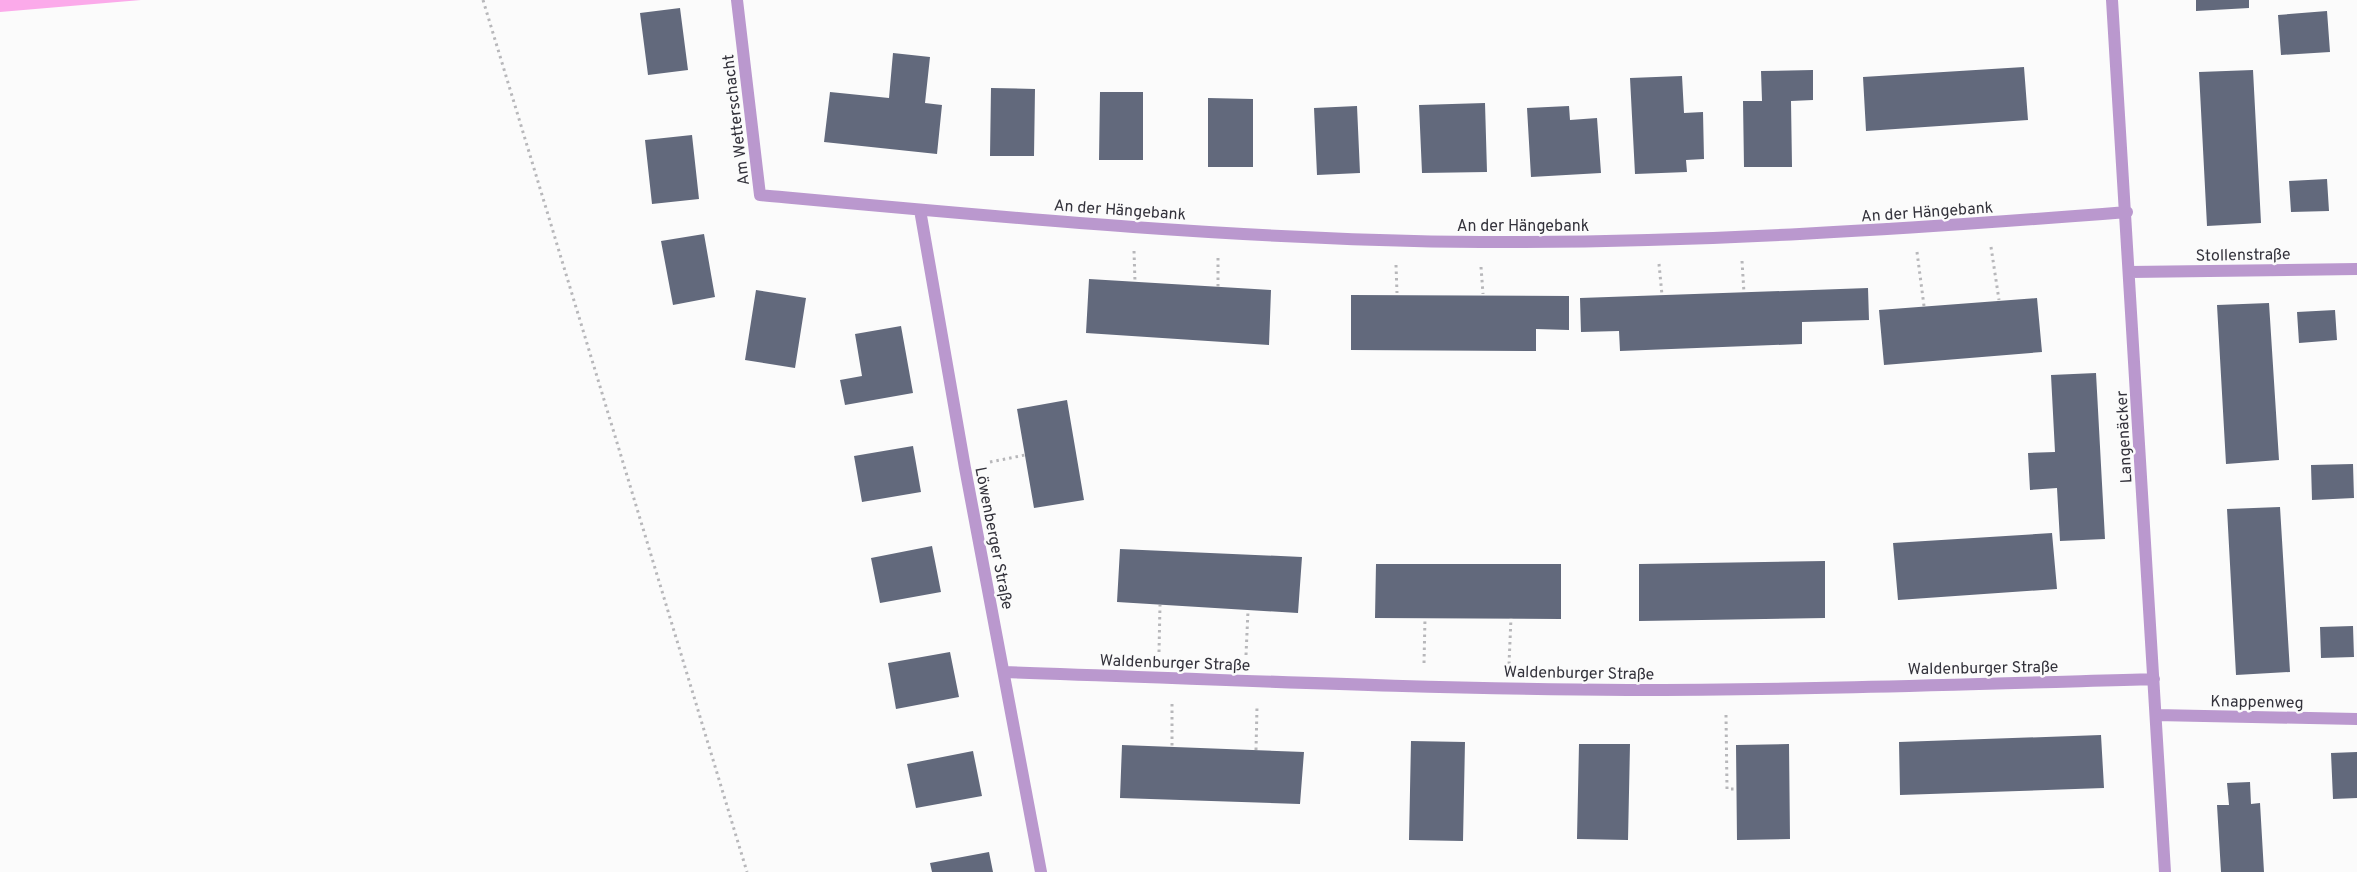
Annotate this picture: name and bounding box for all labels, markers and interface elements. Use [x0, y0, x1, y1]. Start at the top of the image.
street label: Am Wetterschacht [719, 53, 755, 186]
street label: An der Hängebank [1053, 196, 1187, 226]
street label: An der Hängebank [1860, 198, 1994, 228]
street label: An der Hängebank [1457, 217, 1589, 237]
street label: Stollenstraße [2195, 245, 2291, 267]
street label: Langenäcker [2113, 390, 2137, 484]
street label: Löwenberger Straße [969, 465, 1017, 611]
street label: Waldenburger Straße [1099, 651, 1251, 677]
street label: Waldenburger Straße [1908, 658, 2059, 680]
street label: Waldenburger Straße [1503, 663, 1654, 685]
street label: Knappenweg [2210, 692, 2304, 714]

